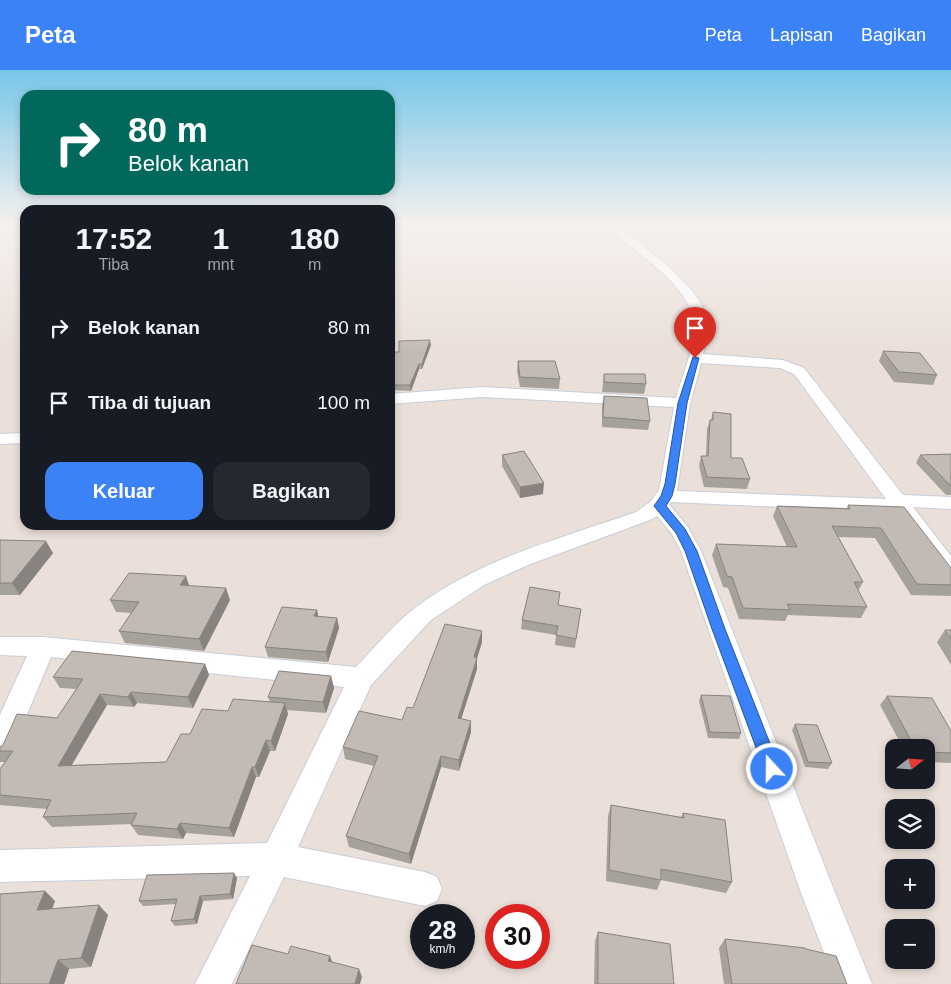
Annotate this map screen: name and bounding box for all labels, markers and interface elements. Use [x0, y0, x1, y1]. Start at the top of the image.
text: Peta [25, 21, 76, 48]
text: Peta [705, 25, 742, 45]
text: Lapisan [770, 25, 833, 45]
text: Bagikan [861, 25, 926, 45]
icon: right [45, 110, 110, 175]
text: 80 m [128, 110, 208, 149]
text: Belok kanan [128, 151, 249, 176]
text: 17:52 [75, 222, 152, 255]
text: 1 [212, 222, 229, 255]
text: 180 [290, 222, 340, 255]
text: Tiba [98, 256, 129, 273]
text: mnt [207, 256, 234, 273]
text: m [308, 256, 321, 273]
pin [674, 307, 716, 358]
icon: right [45, 314, 73, 342]
icon: arrive [681, 314, 709, 342]
text: Belok kanan [88, 317, 200, 338]
text: 80 m [328, 317, 370, 338]
icon: arrive [45, 389, 73, 417]
text: Tiba di tujuan [88, 392, 211, 413]
text: 100 m [317, 392, 370, 413]
button: Keluar [45, 462, 203, 520]
button: Bagikan [213, 462, 370, 520]
north arrow [885, 739, 935, 789]
map controls [885, 739, 935, 969]
position arrow [745, 742, 797, 794]
button: layers [885, 799, 935, 849]
button: + [885, 859, 935, 909]
speed limit sign: 30 [485, 904, 550, 969]
text: 28 [429, 916, 456, 944]
button: − [885, 919, 935, 969]
text: km/h [429, 942, 456, 956]

